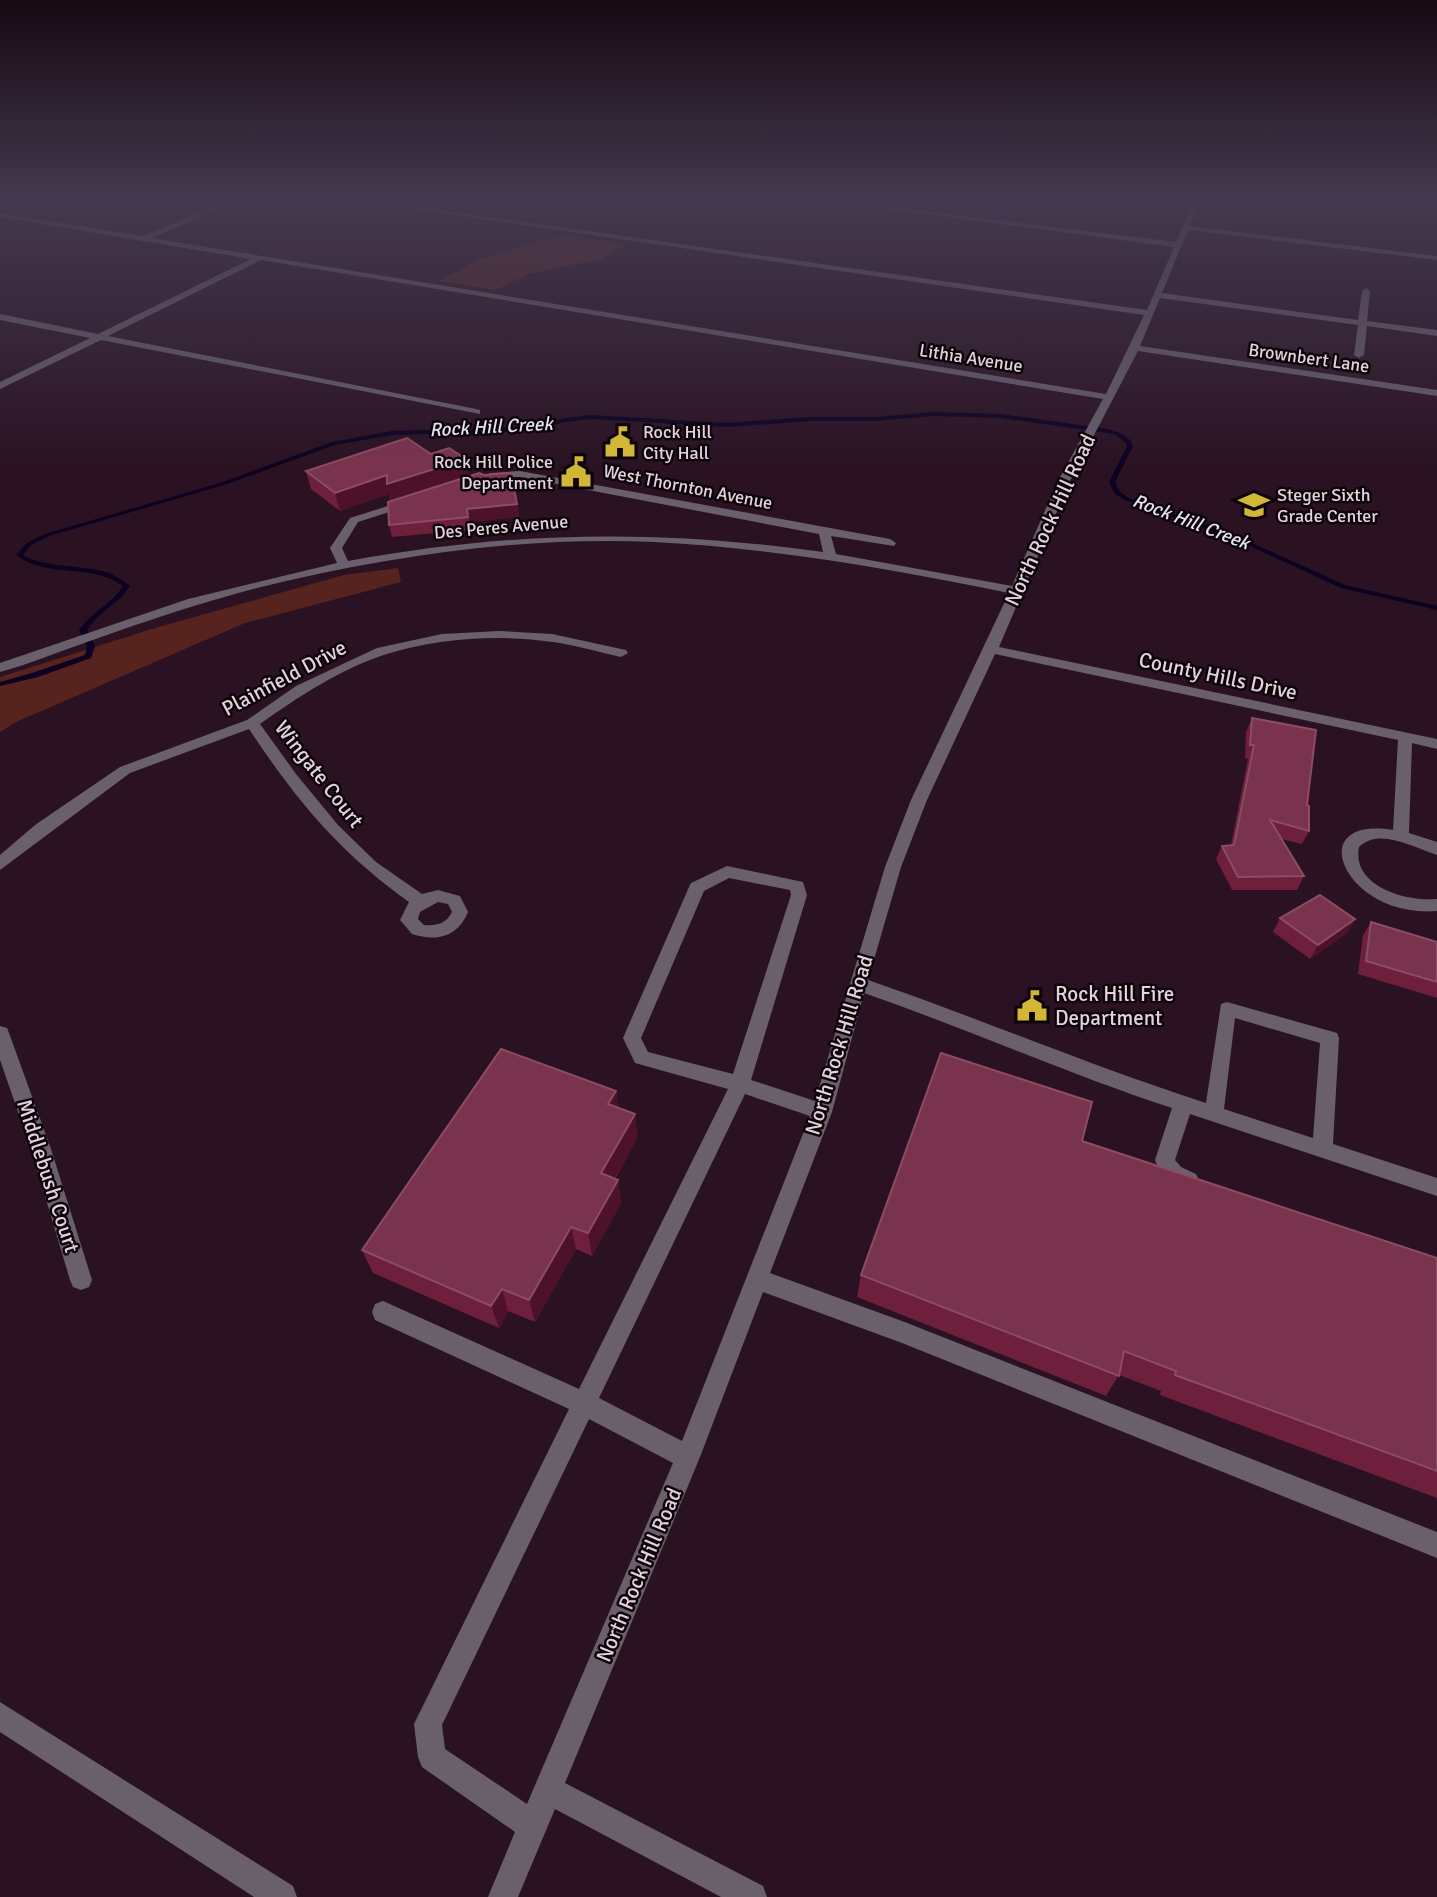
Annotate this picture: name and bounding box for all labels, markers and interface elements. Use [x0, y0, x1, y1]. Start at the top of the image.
street label: Lithia Avenue [918, 339, 1024, 377]
street label: Brownbert Lane [1247, 339, 1371, 377]
water label: Rock Hill Creek [429, 412, 555, 442]
place label: Rock Hill City Hall [643, 421, 712, 464]
public building icon: Rock Hill City Hall [603, 425, 637, 459]
street label: North Rock Hill Road [999, 430, 1101, 610]
place label: Rock Hill Police Department [434, 451, 553, 494]
public building icon: Rock Hill Police Department [559, 455, 593, 489]
street label: West Thornton Avenue [602, 460, 774, 514]
place label: Steger Sixth Grade Center [1277, 484, 1378, 527]
school or university icon: Steger Sixth Grade Center [1237, 488, 1271, 522]
water label: Rock Hill Creek [1129, 489, 1254, 556]
street label: Des Peres Avenue [433, 510, 569, 544]
street label: Plainfield Drive [217, 634, 351, 722]
street label: County Hills Drive [1137, 647, 1299, 705]
street label: Wingate Court [269, 715, 369, 833]
street label: North Rock Hill Road [799, 952, 879, 1138]
place label: Rock Hill Fire Department [1055, 981, 1174, 1031]
public building icon: Rock Hill Fire Department [1015, 989, 1049, 1023]
street label: Middlebush Court [11, 1096, 85, 1256]
street label: North Rock Hill Road [591, 1484, 687, 1666]

